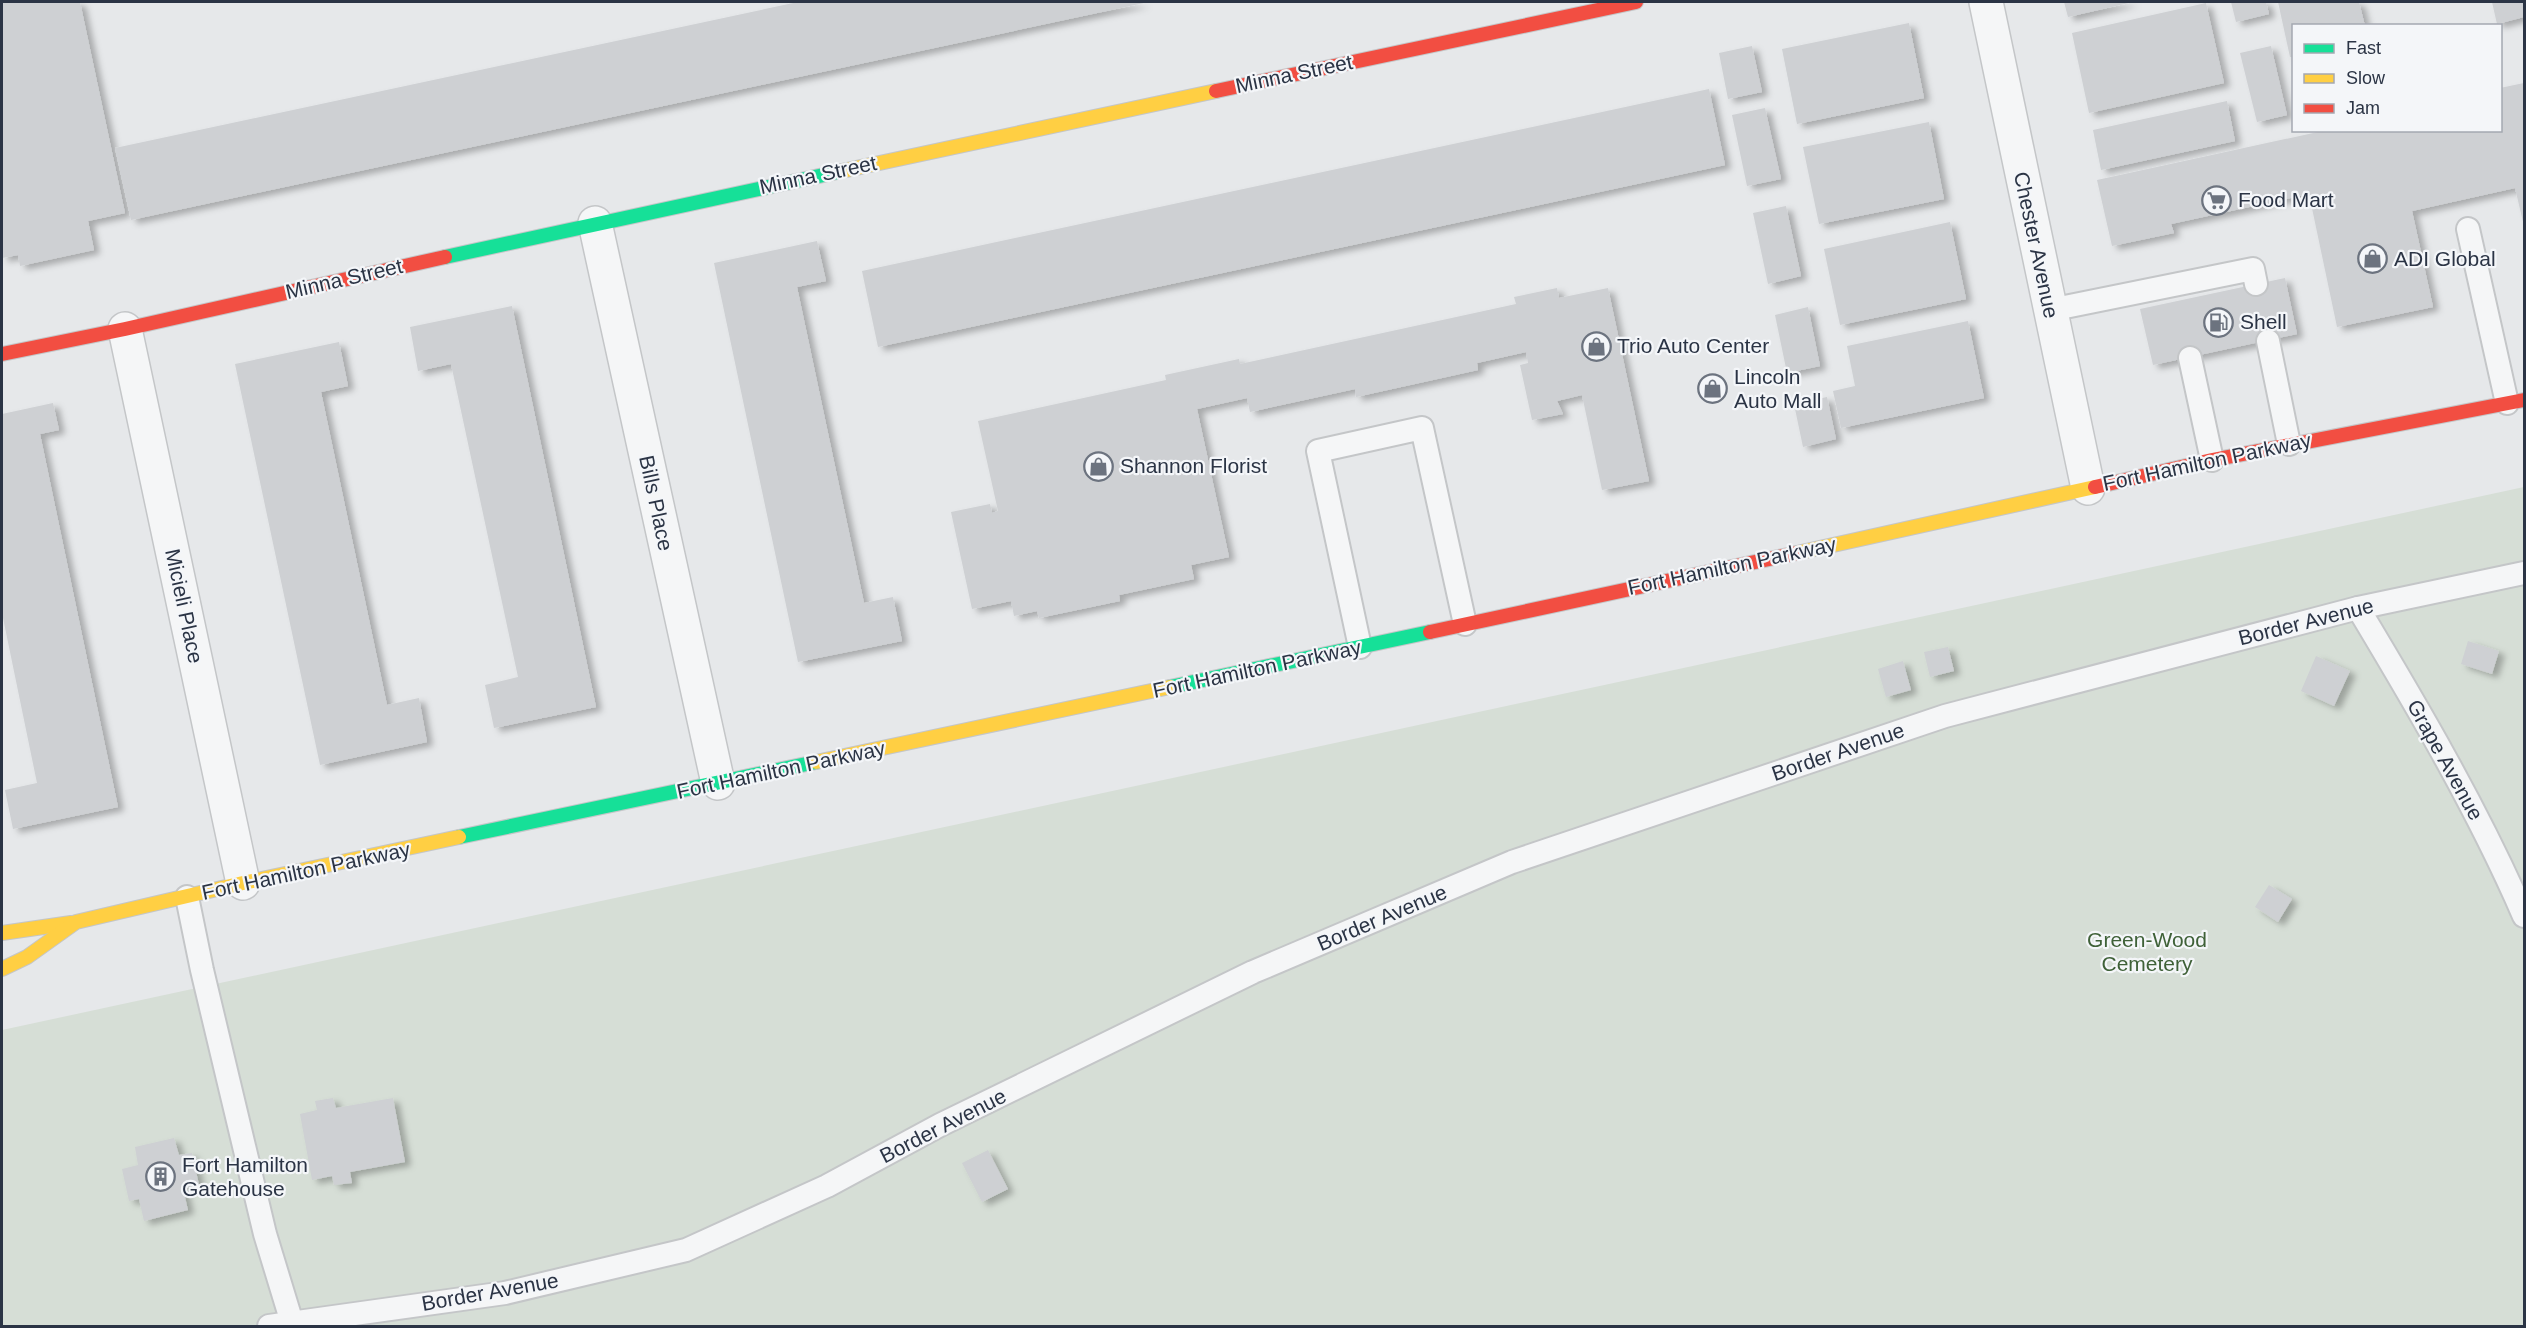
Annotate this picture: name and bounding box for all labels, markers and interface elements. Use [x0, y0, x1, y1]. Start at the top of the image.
legend [2292, 24, 2502, 132]
text: Fast [2346, 38, 2381, 58]
street label: Minna Street [1233, 50, 1355, 97]
text: Slow [2346, 68, 2386, 88]
text: Jam [2346, 98, 2380, 118]
street label: Minna Street [757, 151, 879, 198]
street label: Chester Avenue [2010, 170, 2063, 320]
supermarket icon: Food Mart [2201, 184, 2233, 216]
place label: Food Mart [2238, 188, 2334, 211]
shop icon: ADI Global [2357, 243, 2389, 275]
place label: ADI Global [2394, 247, 2496, 270]
street label: Minna Street [283, 254, 405, 303]
fuel station icon: Shell [2203, 306, 2235, 338]
place label: Shell [2240, 310, 2287, 333]
shop icon: Trio Auto Center [1580, 330, 1612, 362]
place label: Trio Auto Center [1617, 334, 1769, 357]
place label: Lincoln Auto Mall [1734, 365, 1822, 412]
shop icon: Lincoln Auto Mall [1697, 373, 1729, 405]
street label: Fort Hamilton Parkway [2101, 428, 2314, 495]
shop icon: Shannon Florist [1083, 450, 1115, 482]
street label: Bills Place [635, 453, 678, 553]
place label: Shannon Florist [1120, 454, 1267, 477]
street label: Fort Hamilton Parkway [1626, 532, 1839, 599]
street label: Micieli Place [161, 546, 208, 665]
street label: Border Avenue [2236, 594, 2376, 649]
street label: Fort Hamilton Parkway [1151, 635, 1364, 702]
street label: Grape Avenue [2403, 696, 2488, 824]
street label: Border Avenue [1769, 718, 1907, 785]
street label: Fort Hamilton Parkway [675, 736, 888, 803]
street label: Fort Hamilton Parkway [200, 837, 413, 904]
street label: Border Avenue [1314, 880, 1450, 955]
park label: Green-Wood Cemetery [2087, 928, 2207, 975]
street label: Border Avenue [876, 1084, 1010, 1167]
place label: Fort Hamilton Gatehouse [182, 1153, 308, 1200]
building icon: Fort Hamilton Gatehouse [145, 1161, 177, 1193]
street label: Border Avenue [420, 1268, 560, 1315]

